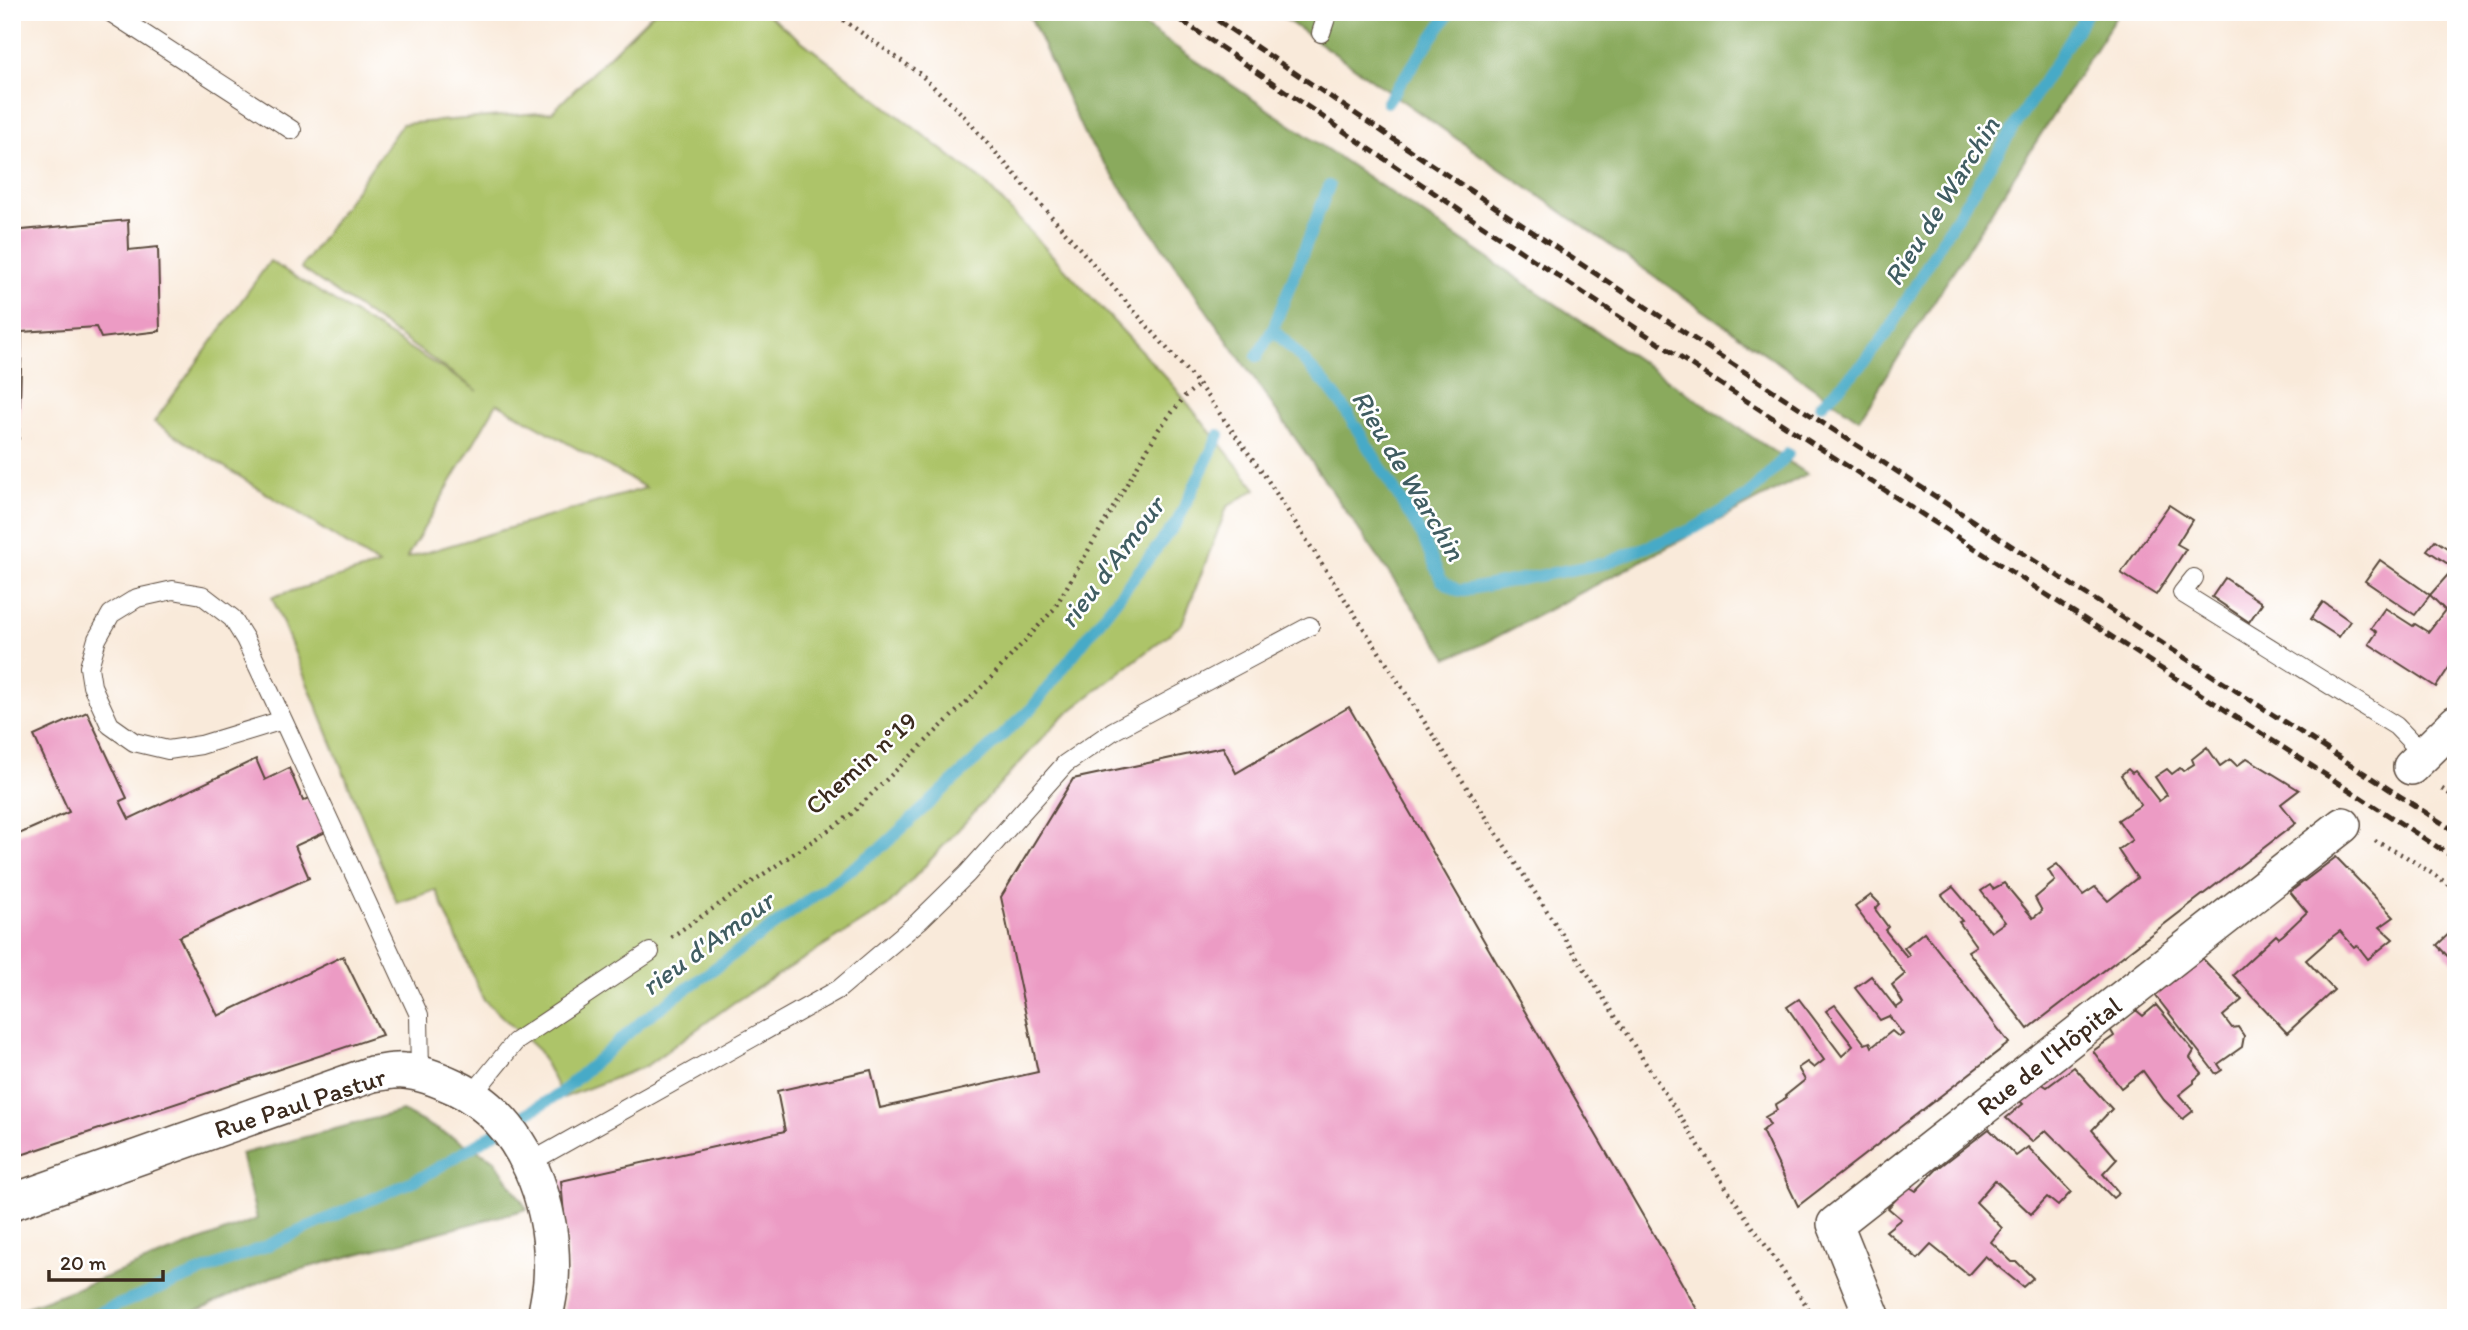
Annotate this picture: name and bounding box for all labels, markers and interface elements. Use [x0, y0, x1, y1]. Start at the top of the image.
water label: Rieu de Warchin [1876, 110, 2007, 292]
water label: Rieu de Warchin [1345, 384, 1473, 566]
water label: rieu d'Amour [1051, 487, 1173, 634]
street label: Chemin n°19 [799, 705, 923, 821]
water label: rieu d'Amour [634, 882, 782, 1003]
street label: Rue de l'Hôpital [1970, 990, 2128, 1122]
street label: Rue Paul Pastur [210, 1060, 390, 1146]
scale bar [49, 1239, 163, 1283]
text: 20 m [60, 1250, 107, 1275]

